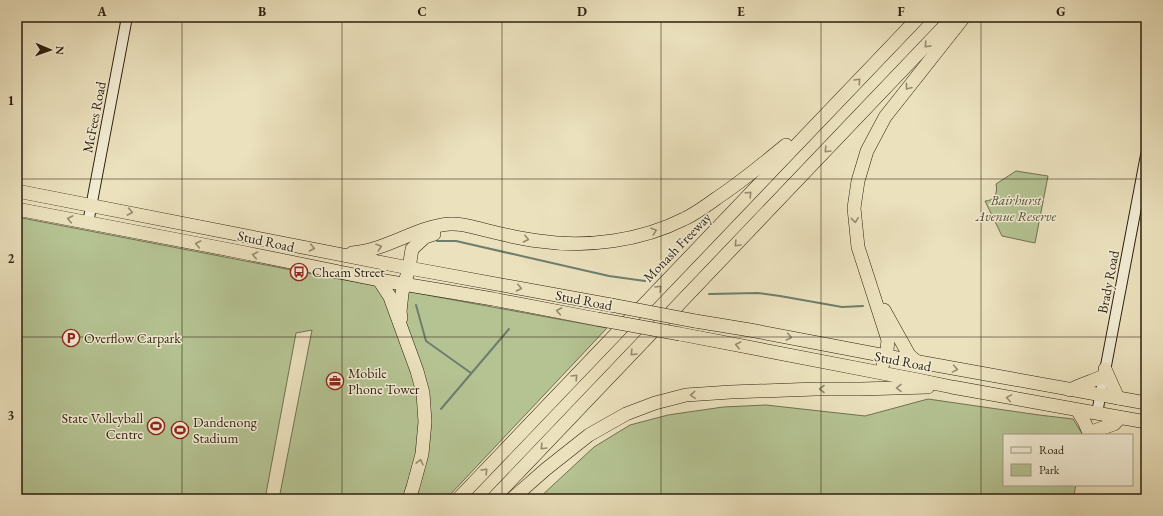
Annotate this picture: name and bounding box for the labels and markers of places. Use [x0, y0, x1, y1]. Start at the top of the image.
bus stop icon: Cheam Street [289, 262, 309, 282]
place label: Cheam Street [312, 263, 385, 281]
parking icon: Overflow Carpark [61, 328, 81, 348]
place label: Overflow Carpark [84, 329, 181, 347]
place label: Mobile Phone Tower [348, 364, 420, 398]
office icon: Mobile Phone Tower [325, 371, 345, 391]
place label: State Volleyball Centre [62, 409, 144, 443]
place label: Dandenong Stadium [193, 413, 258, 447]
sports icon: State Volleyball Centre [146, 416, 166, 436]
sports icon: Dandenong Stadium [170, 420, 190, 440]

